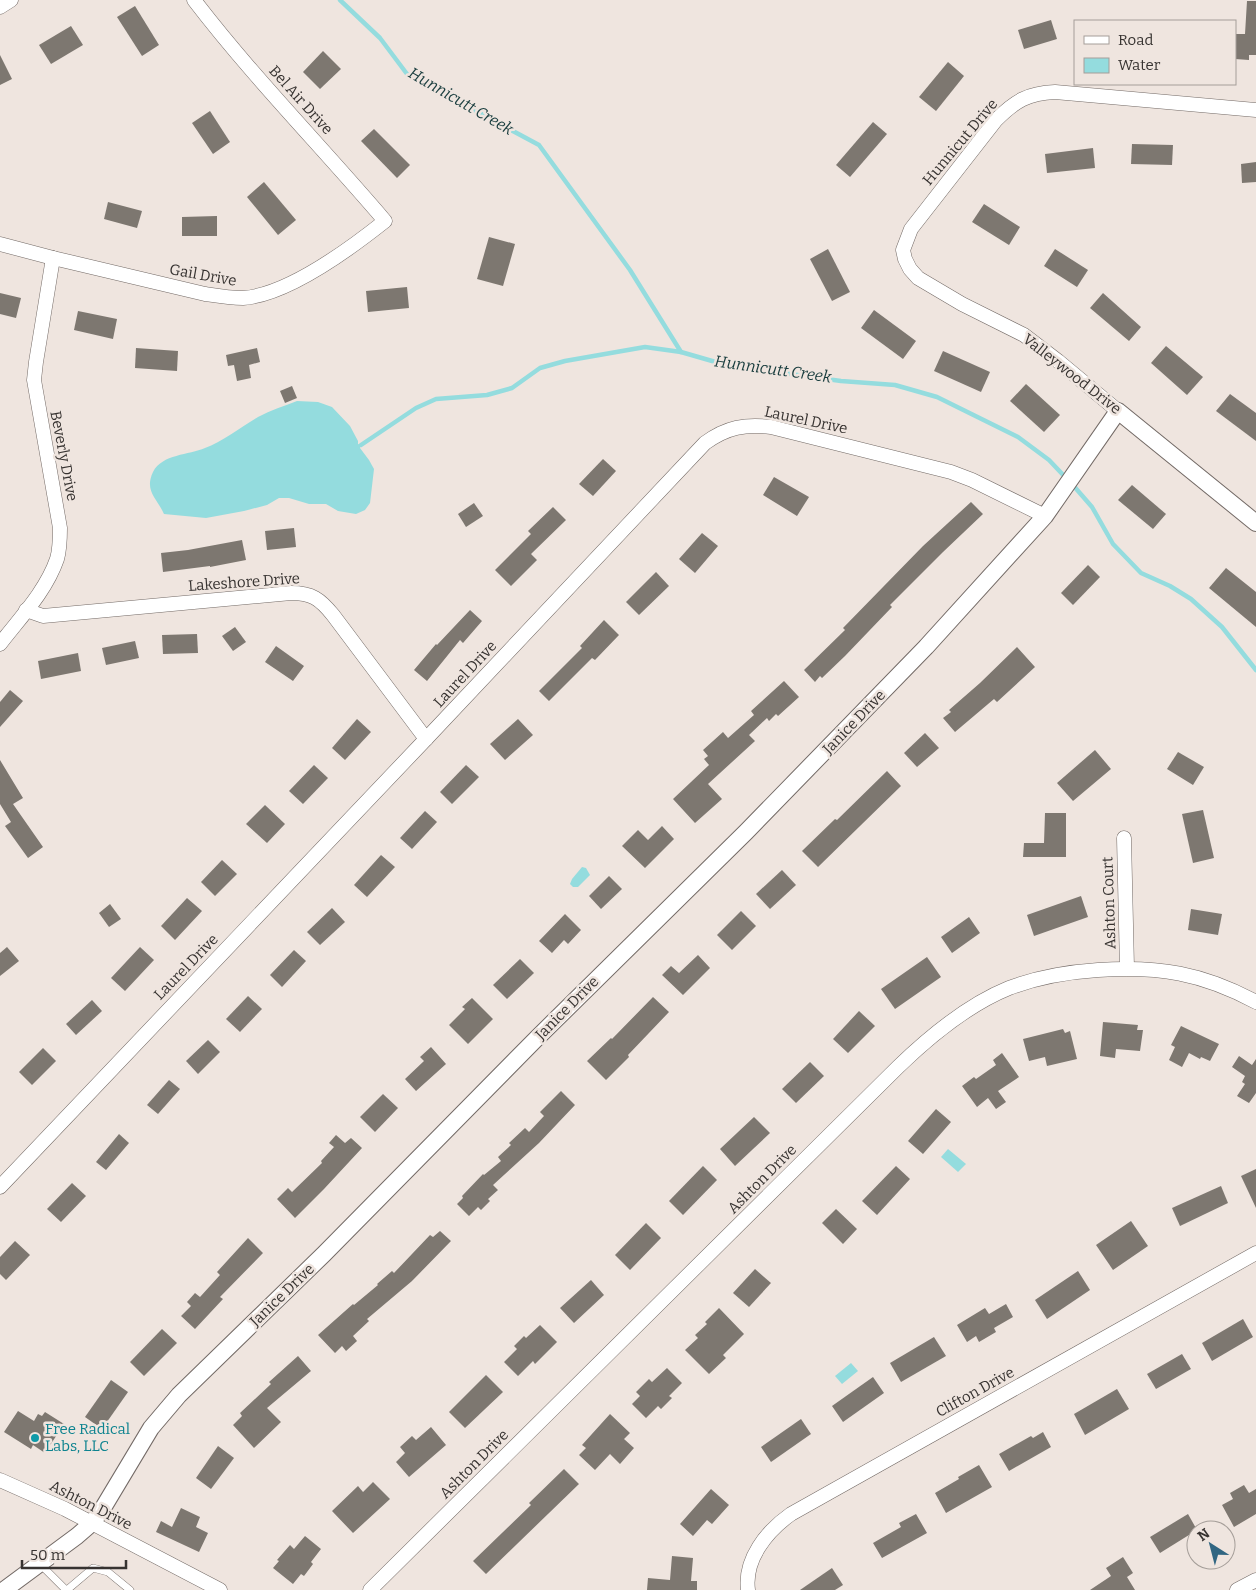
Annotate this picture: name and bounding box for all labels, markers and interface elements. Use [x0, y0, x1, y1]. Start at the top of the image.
legend [1074, 20, 1236, 85]
text: Road [1118, 31, 1153, 49]
text: Water [1118, 56, 1161, 74]
street label: Bel Air Drive [265, 62, 337, 138]
water label: Hunnicutt Creek [405, 63, 517, 139]
street label: Hunnicut Drive [919, 95, 1001, 189]
street label: Gail Drive [168, 260, 238, 290]
street label: Valleywood Drive [1019, 330, 1125, 418]
water label: Hunnicutt Creek [713, 351, 833, 387]
street label: Laurel Drive [763, 402, 849, 438]
street label: Beverly Drive [46, 409, 82, 503]
street label: Lakeshore Drive [187, 569, 301, 595]
street label: Laurel Drive [430, 637, 500, 711]
street label: Janice Drive [818, 686, 889, 759]
street label: Ashton Court [1098, 856, 1120, 950]
street label: Laurel Drive [150, 930, 222, 1004]
street label: Janice Drive [531, 973, 602, 1044]
street label: Ashton Drive [724, 1141, 800, 1217]
street label: Janice Drive [245, 1260, 318, 1331]
street label: Clifton Drive [933, 1363, 1017, 1421]
place label: Free Radical Labs, LLC [45, 1420, 130, 1455]
street label: Ashton Drive [436, 1426, 512, 1502]
marker: Free Radical Labs, LLC [29, 1432, 41, 1444]
street label: Ashton Drive [47, 1477, 135, 1533]
north arrow [1186, 1520, 1236, 1570]
text: N [1194, 1525, 1213, 1545]
scale bar [22, 1538, 126, 1570]
text: 50 m [30, 1546, 66, 1564]

